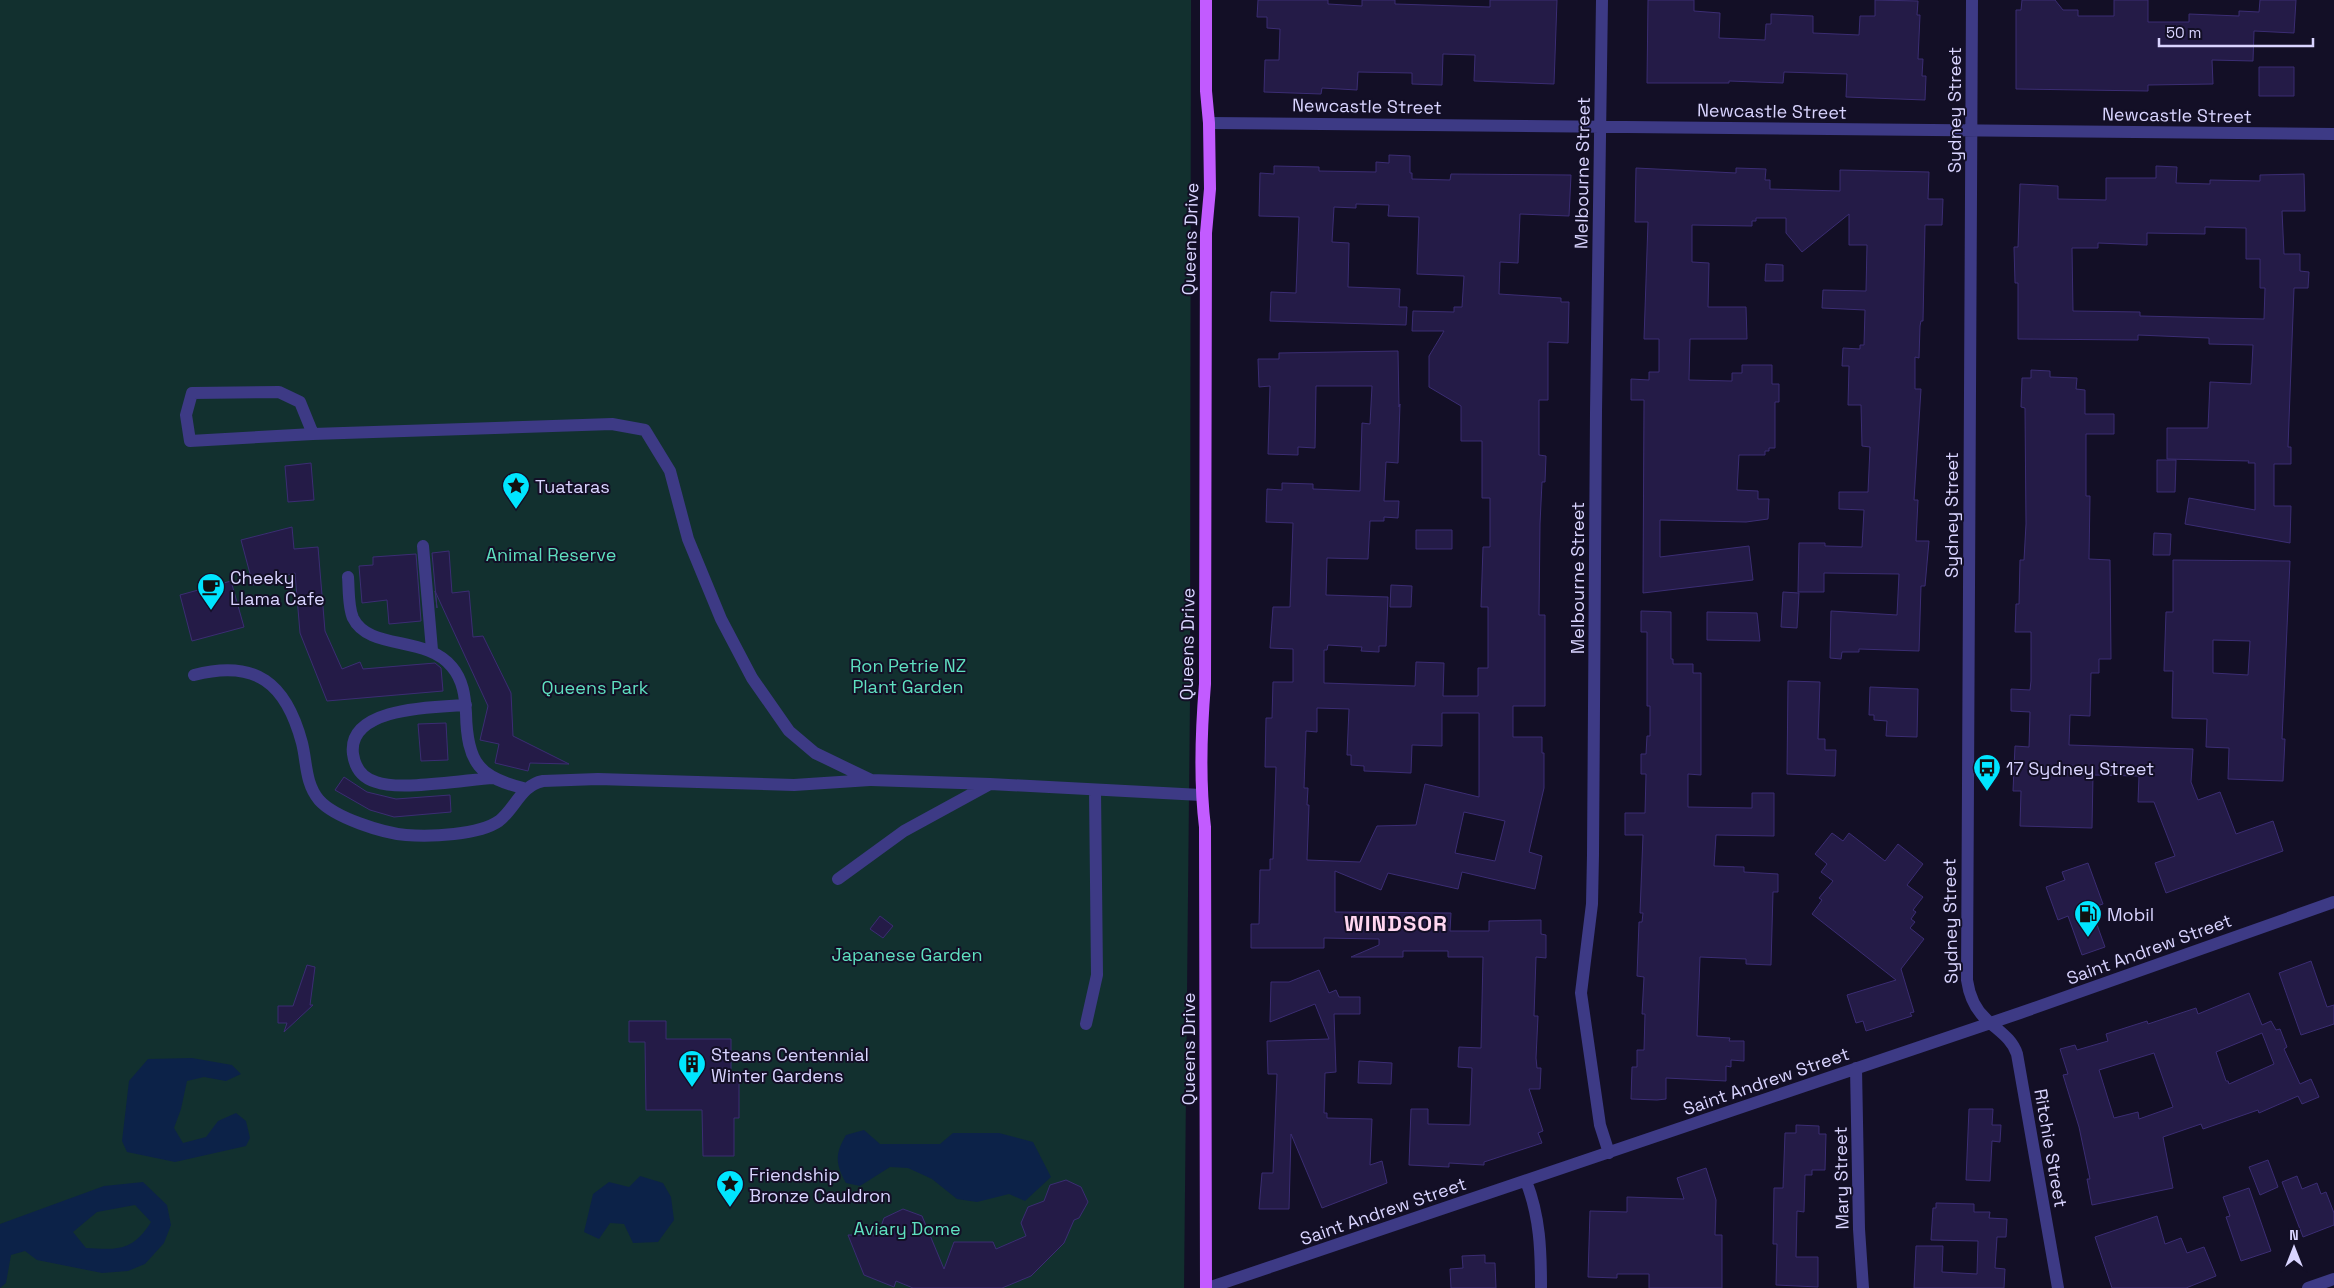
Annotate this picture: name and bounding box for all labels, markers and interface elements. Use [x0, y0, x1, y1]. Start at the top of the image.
scale bar [2159, 15, 2313, 47]
text: 50 m [2166, 23, 2201, 42]
street label: Sydney Street [1943, 47, 1966, 173]
street label: Newcastle Street [1292, 93, 1442, 119]
street label: Melbourne Street [1569, 97, 1595, 249]
street label: Newcastle Street [1697, 98, 1847, 124]
street label: Newcastle Street [2102, 102, 2252, 128]
street label: Queens Drive [1177, 182, 1203, 296]
street label: Sydney Street [1940, 452, 1963, 578]
place icon: Tuataras [501, 471, 531, 510]
place label: Tuataras [535, 475, 610, 498]
street label: Melbourne Street [1566, 502, 1589, 654]
park label: Animal Reserve [486, 543, 616, 566]
place label: Cheeky Llama Cafe [230, 566, 325, 610]
cafe icon: Cheeky Llama Cafe [196, 572, 226, 611]
street label: Queens Drive [1175, 587, 1199, 701]
park label: Ron Petrie NZ Plant Garden [850, 654, 966, 698]
park label: Queens Park [542, 676, 649, 699]
bus stop icon: 17 Sydney Street [1972, 753, 2002, 792]
place label: 17 Sydney Street [2006, 757, 2154, 780]
street label: Sydney Street [1937, 858, 1963, 984]
fuel station icon: Mobil [2073, 899, 2103, 938]
place label: Mobil [2107, 903, 2154, 926]
street label: Saint Andrew Street [2063, 908, 2235, 990]
district label: WINDSOR [1344, 909, 1448, 937]
park label: Japanese Garden [832, 943, 982, 966]
street label: Queens Drive [1177, 993, 1200, 1105]
street label: Saint Andrew Street [1680, 1042, 1852, 1120]
place label: Steans Centennial Winter Gardens [711, 1043, 869, 1087]
building icon: Steans Centennial Winter Gardens [677, 1049, 707, 1088]
street label: Ritchie Street [2029, 1087, 2073, 1209]
street label: Mary Street [1829, 1126, 1853, 1230]
place label: Friendship Bronze Cauldron [749, 1163, 891, 1207]
place icon: Friendship Bronze Cauldron [715, 1169, 745, 1208]
street label: Saint Andrew Street [1297, 1172, 1469, 1250]
park label: Aviary Dome [853, 1217, 961, 1240]
north arrow [2269, 1223, 2319, 1273]
text: N [2289, 1226, 2299, 1244]

